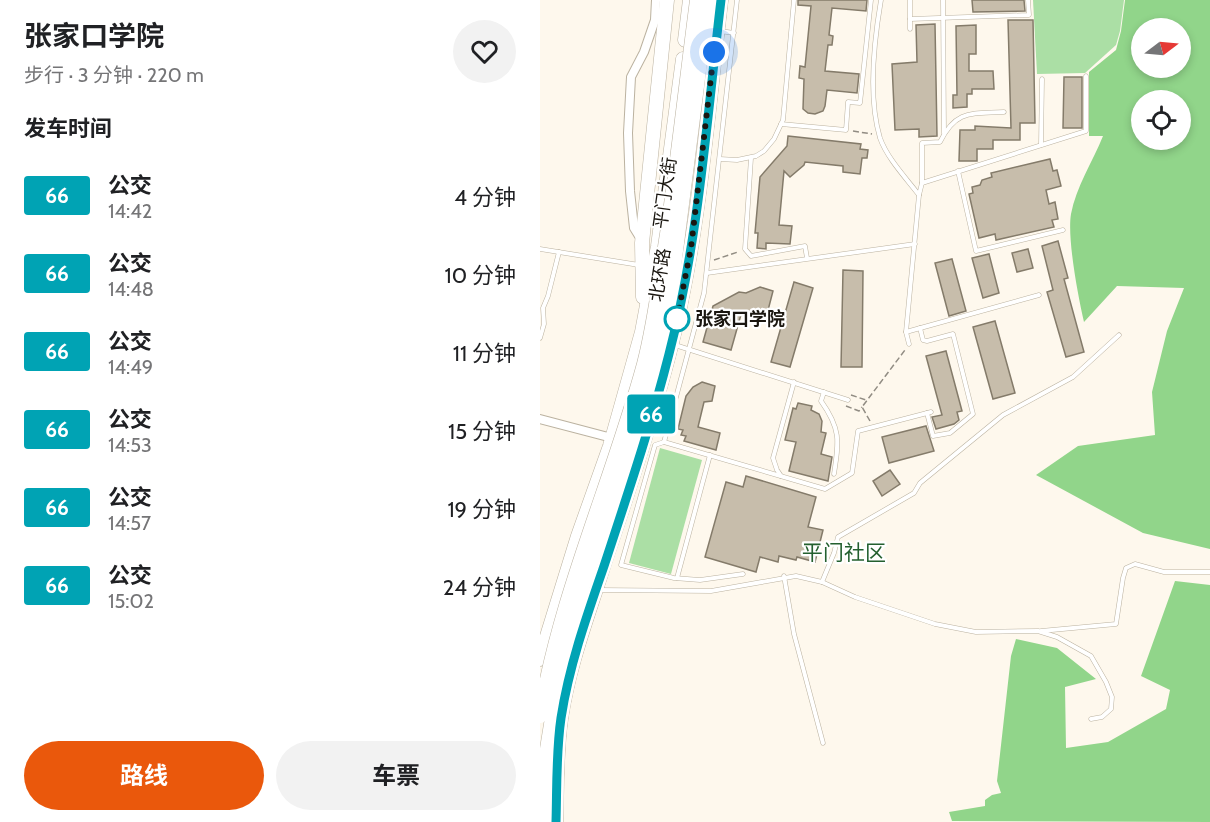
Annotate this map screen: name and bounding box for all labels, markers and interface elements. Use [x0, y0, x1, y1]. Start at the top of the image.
north arrow [1131, 18, 1191, 78]
map controls [1131, 18, 1191, 150]
text: 张家口学院 [24, 19, 164, 53]
button: heart [453, 20, 516, 83]
your location [699, 37, 729, 67]
text: 步行 · 3 分钟 · 220 m [24, 63, 204, 87]
button: locate [1131, 90, 1191, 150]
text: 发车时间 [24, 115, 112, 142]
street label: 平门大街 [649, 156, 681, 230]
text: 公交 [108, 172, 152, 199]
text: 66 [45, 183, 69, 208]
text: 4 分钟 [454, 184, 516, 211]
text: 14:42 [108, 199, 152, 223]
street label: 北环路 [645, 247, 675, 303]
text: 公交 [108, 250, 152, 277]
text: 66 [45, 261, 69, 286]
text: 10 分钟 [445, 262, 516, 289]
text: 14:48 [108, 277, 154, 301]
marker: 张家口学院 [664, 306, 690, 332]
place label: 张家口学院 [695, 308, 785, 330]
text: 公交 [108, 328, 152, 355]
text: 66 [45, 339, 69, 364]
text: 11 分钟 [453, 340, 516, 367]
text: 14:49 [108, 355, 153, 379]
line badge: 66 [624, 394, 678, 434]
text: 66 [639, 402, 663, 427]
text: 公交 [108, 406, 152, 433]
text: 66 [45, 417, 69, 442]
text: 15 分钟 [448, 418, 516, 445]
text: 14:53 [108, 433, 152, 457]
text: 公交 [108, 484, 152, 511]
text: 66 [45, 495, 69, 520]
text: 19 分钟 [447, 496, 516, 523]
text: 14:57 [108, 511, 151, 535]
district label: 平门社区 [802, 540, 886, 565]
text: 公交 [108, 562, 152, 589]
text: 66 [45, 573, 69, 598]
text: 24 分钟 [443, 574, 516, 601]
text: 15:02 [108, 589, 154, 613]
button: 路线 [24, 741, 264, 810]
button: 车票 [276, 741, 516, 810]

